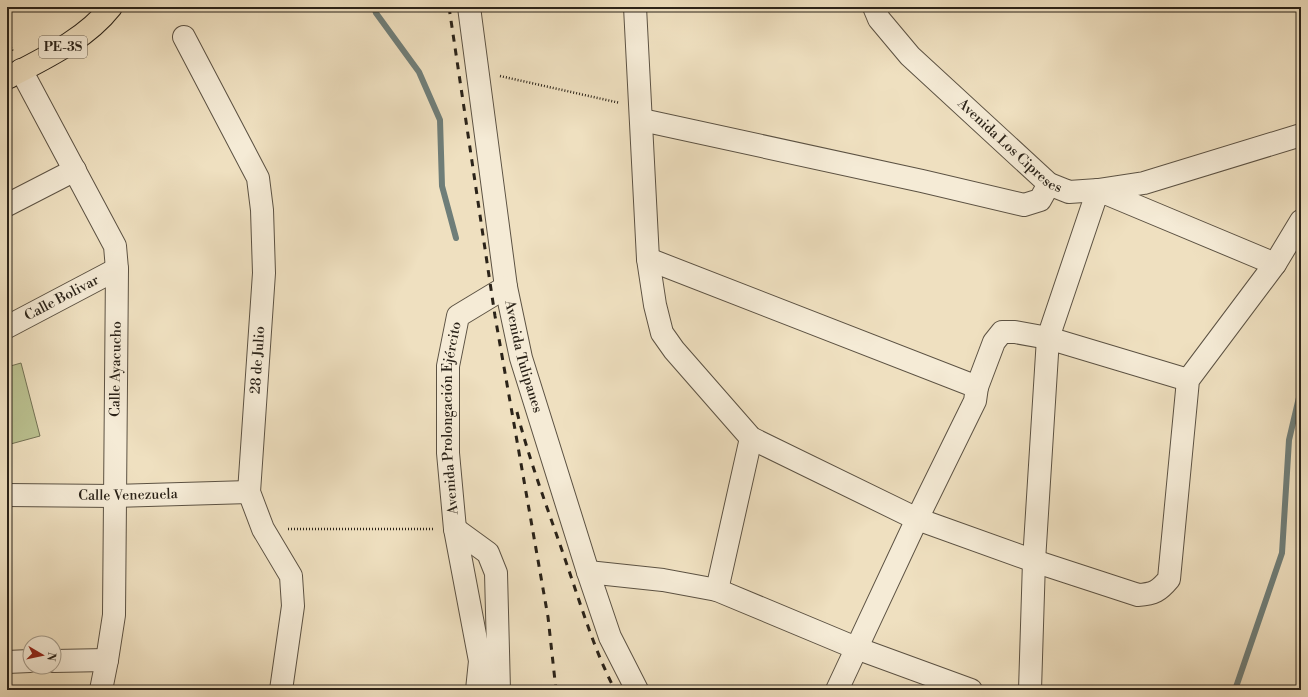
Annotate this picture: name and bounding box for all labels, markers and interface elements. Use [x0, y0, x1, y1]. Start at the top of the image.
road number: PE-3S [39, 36, 87, 58]
street label: Avenida Los Cipreses [953, 94, 1064, 197]
street label: Calle Bolivar [22, 271, 102, 325]
street label: Avenida Tulipanes [500, 297, 547, 415]
street label: Avenida Prolongación Ejército [439, 320, 466, 516]
street label: Calle Ayacucho [106, 321, 126, 417]
street label: 28 de Julio [247, 325, 269, 395]
street label: Calle Venezuela [78, 485, 179, 505]
north arrow [22, 635, 62, 675]
text: N [43, 651, 58, 662]

